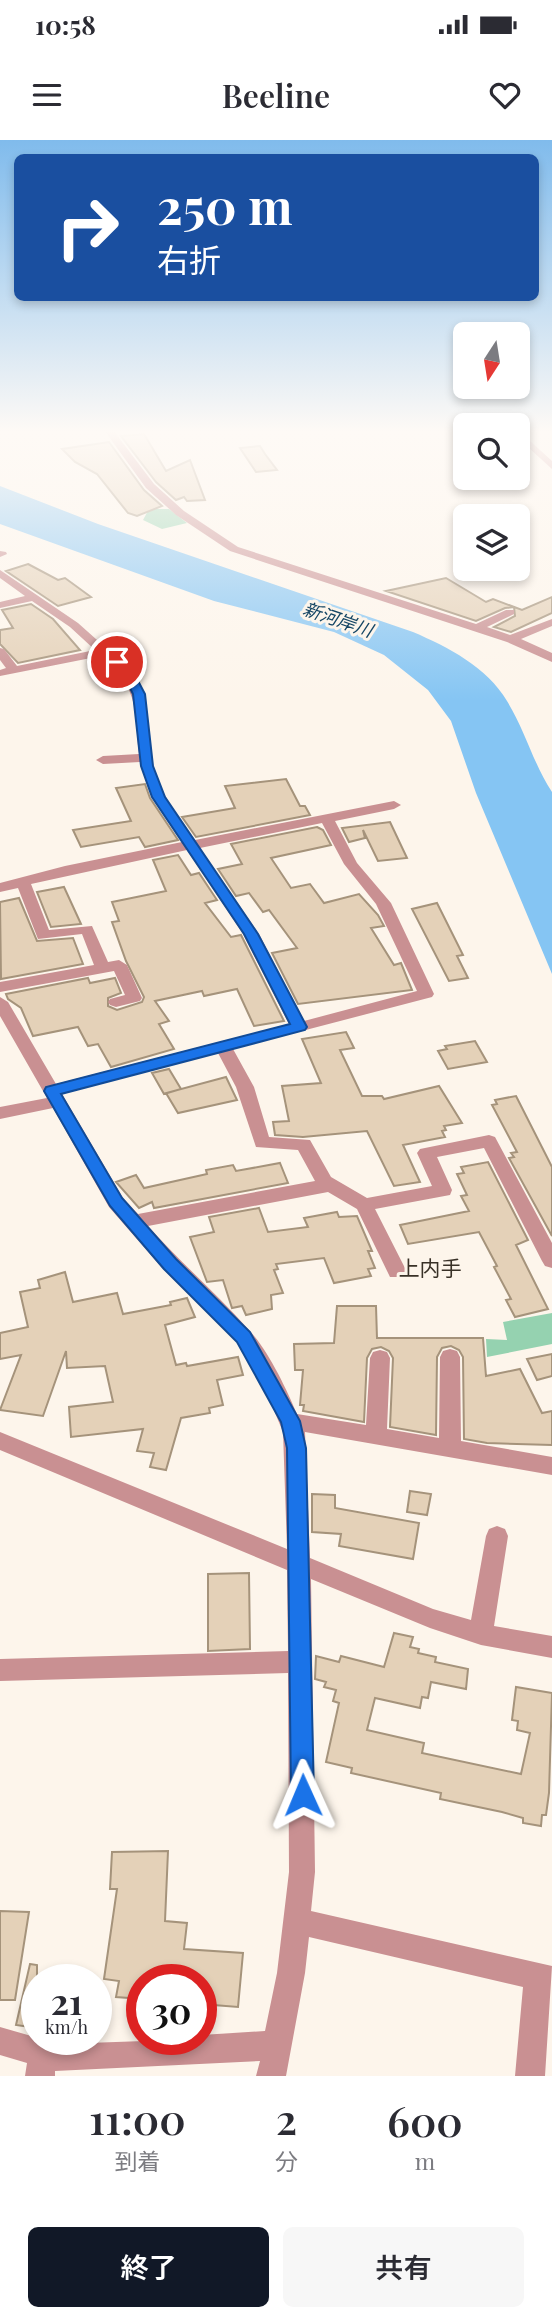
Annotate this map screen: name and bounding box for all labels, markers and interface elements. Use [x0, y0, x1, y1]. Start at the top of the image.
text: 10:58 [35, 7, 96, 42]
text: Beeline [222, 73, 330, 116]
icon: menu [28, 76, 66, 114]
icon: heart [486, 76, 524, 114]
text: 250 m [157, 172, 293, 237]
icon: right [42, 182, 133, 273]
text: 右折 [157, 237, 221, 280]
north arrow [453, 322, 530, 399]
map controls [453, 322, 530, 581]
button: search [453, 413, 530, 490]
button: layers [453, 504, 530, 581]
water label: 新河岸川 [300, 596, 378, 643]
pin [87, 632, 147, 692]
icon: arrive [98, 643, 136, 681]
district label: 上内手 [399, 1253, 462, 1281]
position arrow [266, 1758, 340, 1832]
speed limit sign: 30 [126, 1964, 217, 2055]
text: 21 [51, 1977, 82, 2024]
text: km/h [45, 2015, 88, 2039]
text: 11:00 [89, 2090, 186, 2146]
text: 2 [276, 2090, 297, 2146]
text: 600 [387, 2092, 463, 2148]
text: 到着 [114, 2145, 160, 2176]
text: 分 [275, 2145, 298, 2176]
text: m [415, 2145, 435, 2176]
button: 終了 [28, 2227, 269, 2307]
button: 共有 [283, 2227, 524, 2307]

